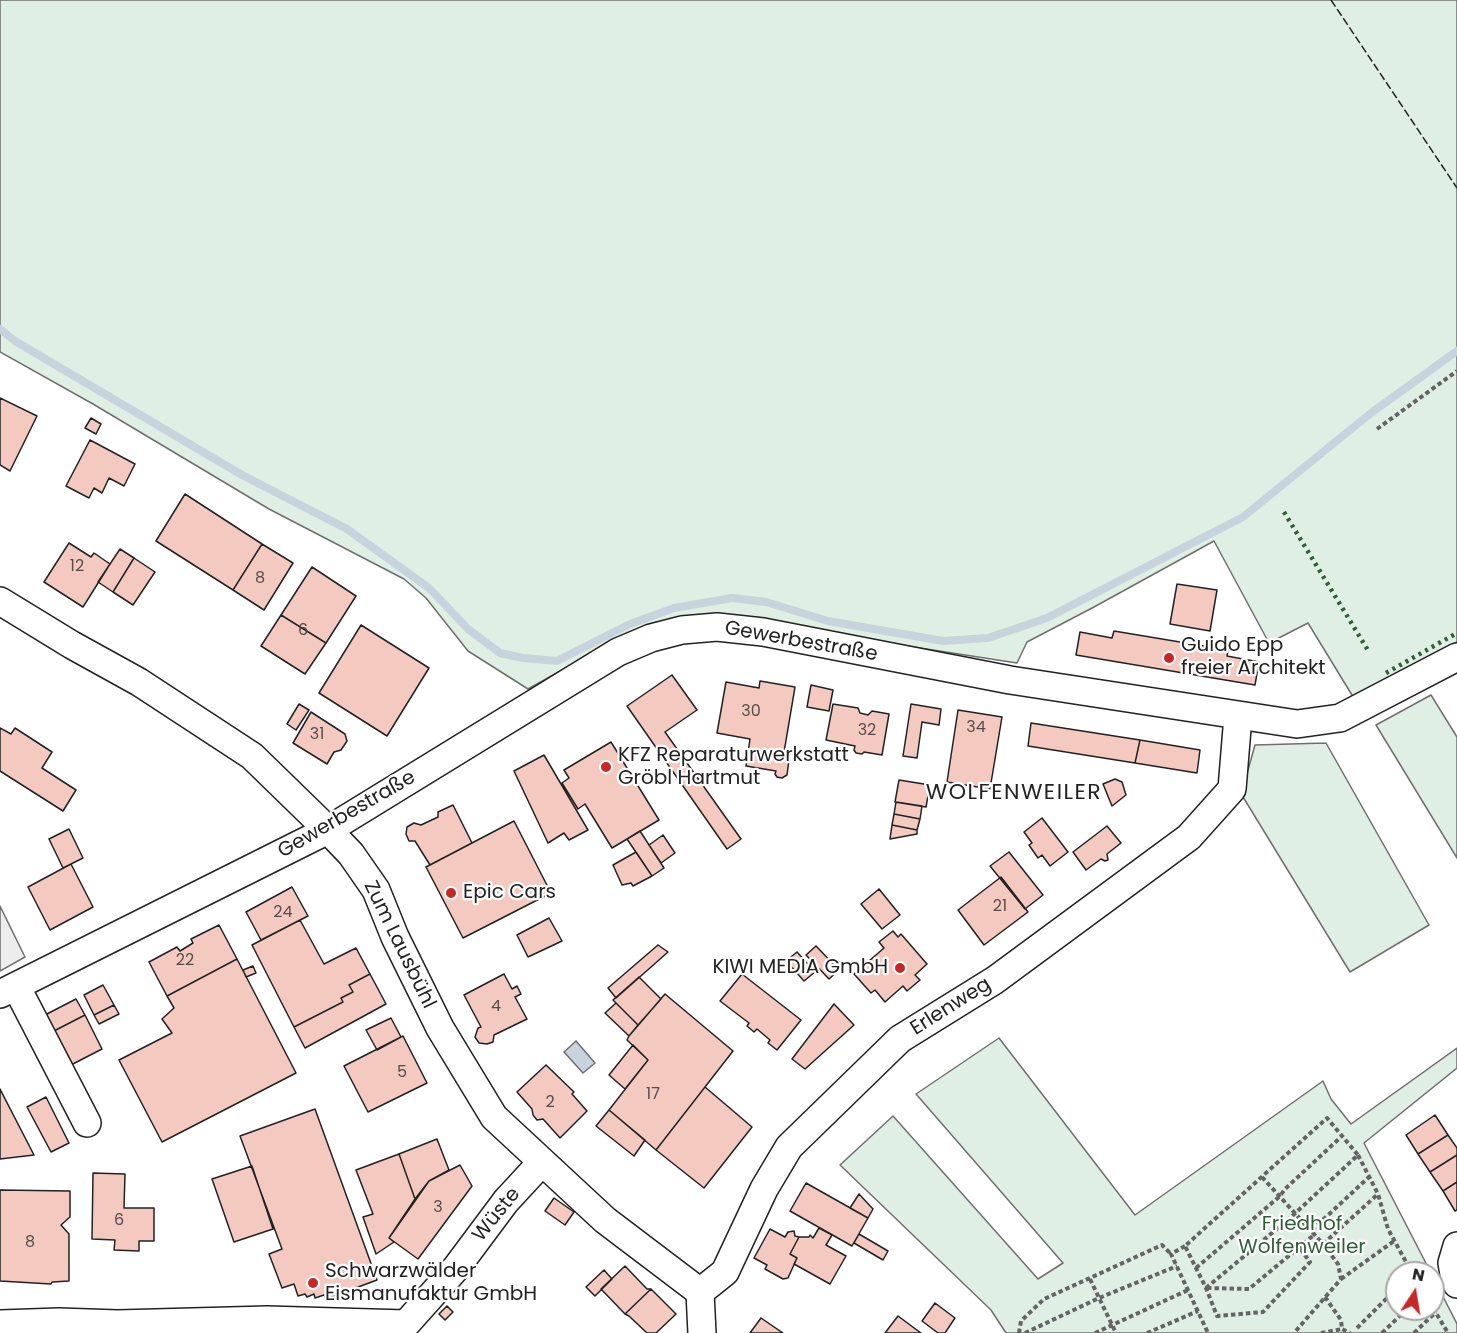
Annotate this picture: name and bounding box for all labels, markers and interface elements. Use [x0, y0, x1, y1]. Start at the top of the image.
house number: 12 [70, 557, 84, 577]
house number: 8 [255, 569, 265, 589]
street label: Gewerbestraße [723, 617, 879, 667]
house number: 6 [298, 621, 308, 641]
place label: Guido Epp freier Architekt [1181, 634, 1326, 681]
marker: Guido Epp freier Architekt [1162, 651, 1176, 665]
house number: 30 [741, 702, 761, 722]
house number: 34 [966, 718, 986, 738]
house number: 32 [858, 721, 876, 741]
house number: 31 [310, 725, 324, 745]
place label: KFZ Reparaturwerkstatt Gröbl Hartmut [618, 744, 849, 791]
marker: KFZ Reparaturwerkstatt Gröbl Hartmut [599, 760, 613, 774]
street label: Gewerbestraße [274, 766, 420, 864]
district label: WOLFENWEILER [926, 780, 1102, 806]
street label: Zum Lausbühl [358, 877, 440, 1013]
place label: Epic Cars [463, 881, 556, 905]
marker: Epic Cars [444, 886, 458, 900]
house number: 21 [993, 897, 1007, 917]
house number: 24 [273, 903, 293, 923]
house number: 22 [176, 951, 194, 971]
place label: KIWI MEDIA GmbH [712, 956, 888, 980]
marker: KIWI MEDIA GmbH [893, 961, 907, 975]
street label: Erlenweg [906, 973, 996, 1041]
house number: 4 [491, 997, 501, 1017]
house number: 5 [397, 1063, 407, 1083]
house number: 17 [646, 1085, 660, 1105]
house number: 2 [545, 1093, 555, 1113]
street label: Wüste [468, 1183, 526, 1247]
house number: 3 [433, 1198, 443, 1218]
house number: 6 [114, 1211, 124, 1231]
park label: Friedhof Wolfenweiler [1238, 1213, 1366, 1260]
house number: 8 [25, 1233, 35, 1253]
place label: Schwarzwälder Eismanufaktur GmbH [325, 1260, 537, 1307]
north arrow [1385, 1261, 1445, 1321]
text: N [1410, 1262, 1427, 1287]
marker: Schwarzwälder Eismanufaktur GmbH [306, 1276, 320, 1290]

